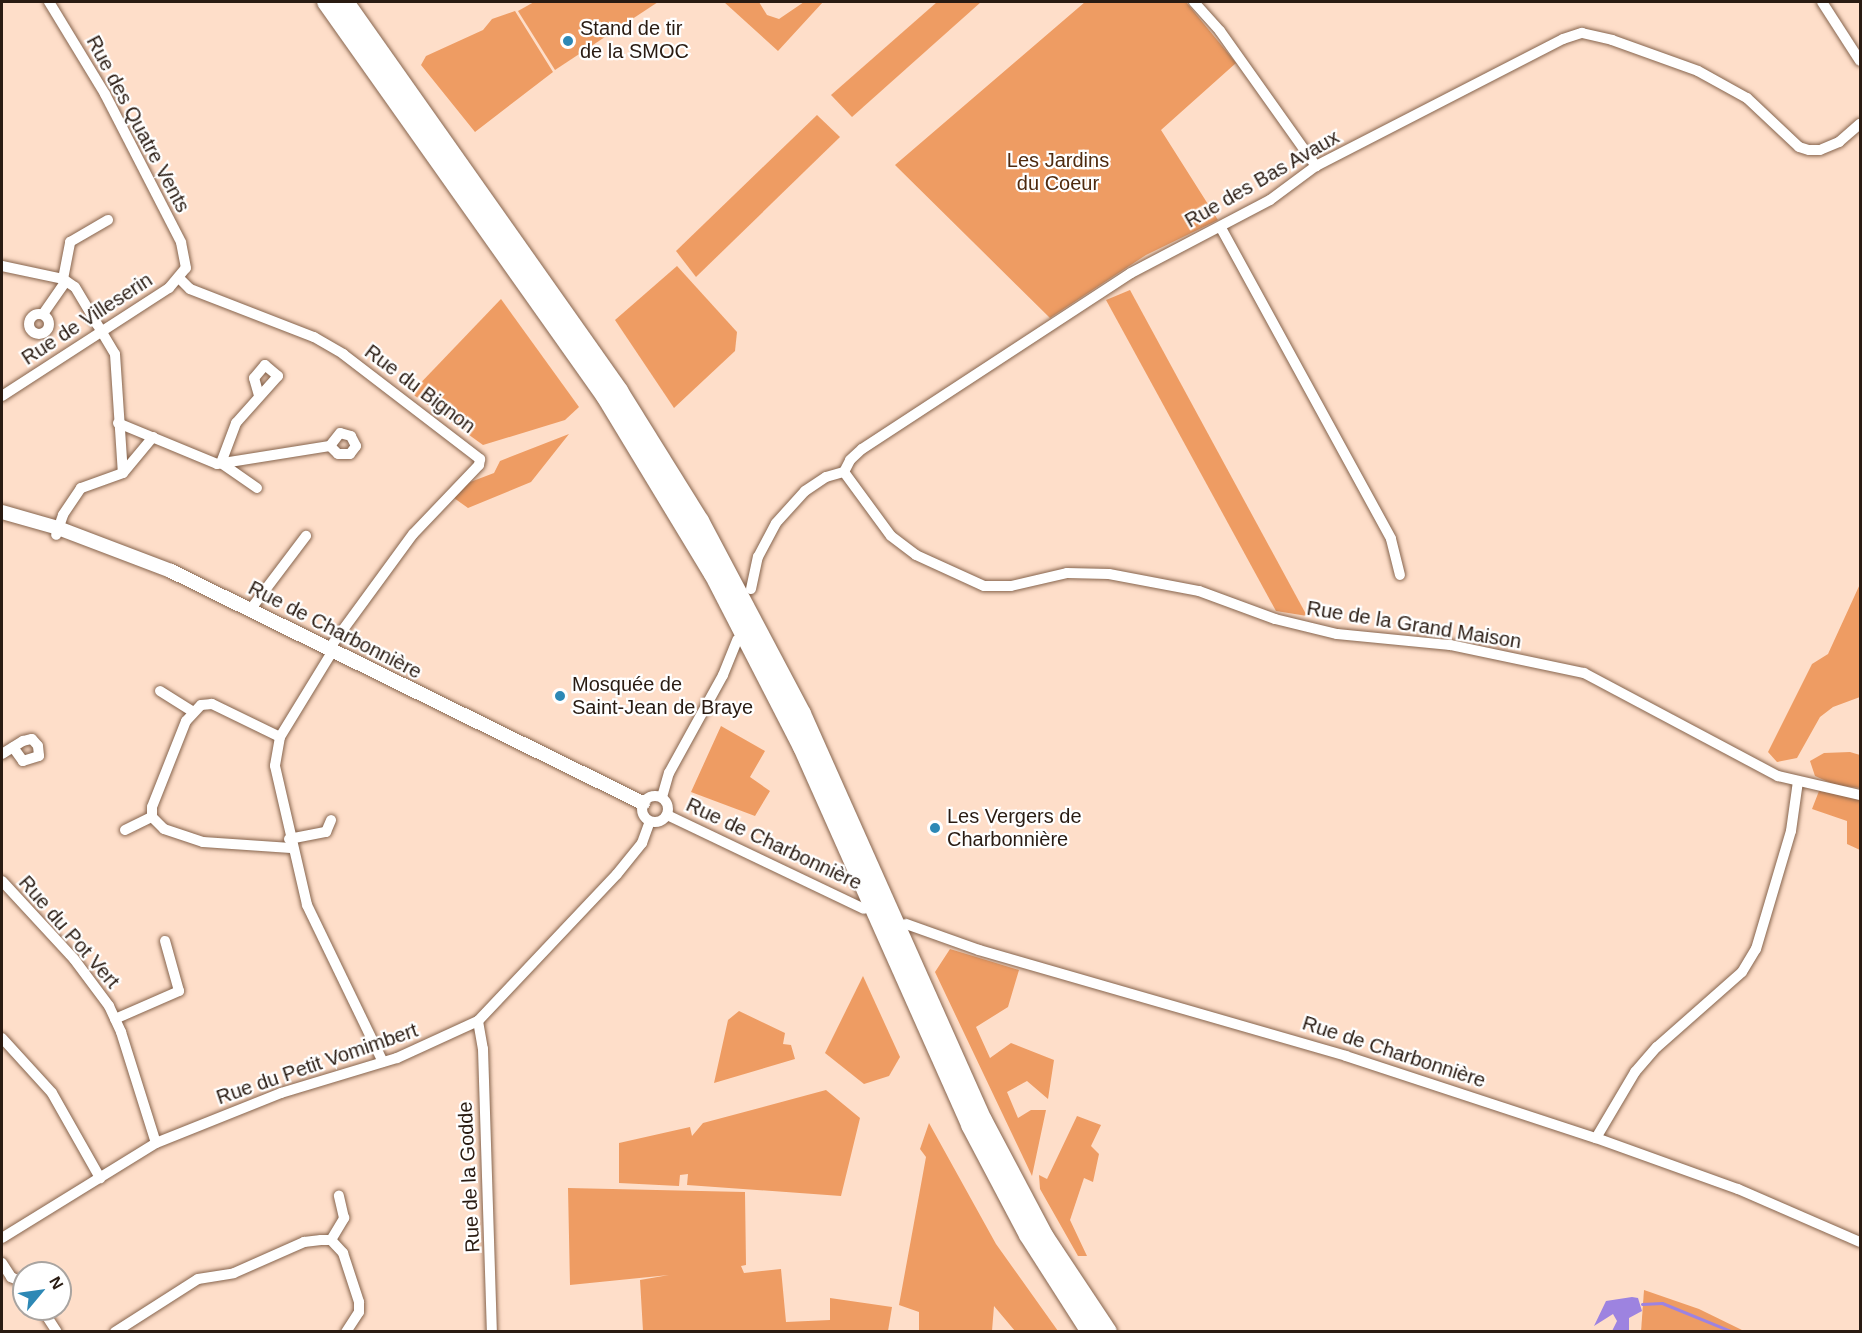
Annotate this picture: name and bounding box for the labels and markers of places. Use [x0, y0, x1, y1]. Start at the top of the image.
place label: Stand de tir de la SMOC [580, 17, 689, 64]
marker: Stand de tir de la SMOC [561, 34, 575, 48]
place label: Mosquée de Saint-Jean de Braye [572, 672, 753, 719]
marker: Mosquée de Saint-Jean de Braye [553, 689, 567, 703]
place label: Les Vergers de Charbonnière [947, 804, 1082, 851]
marker: Les Vergers de Charbonnière [928, 821, 942, 835]

